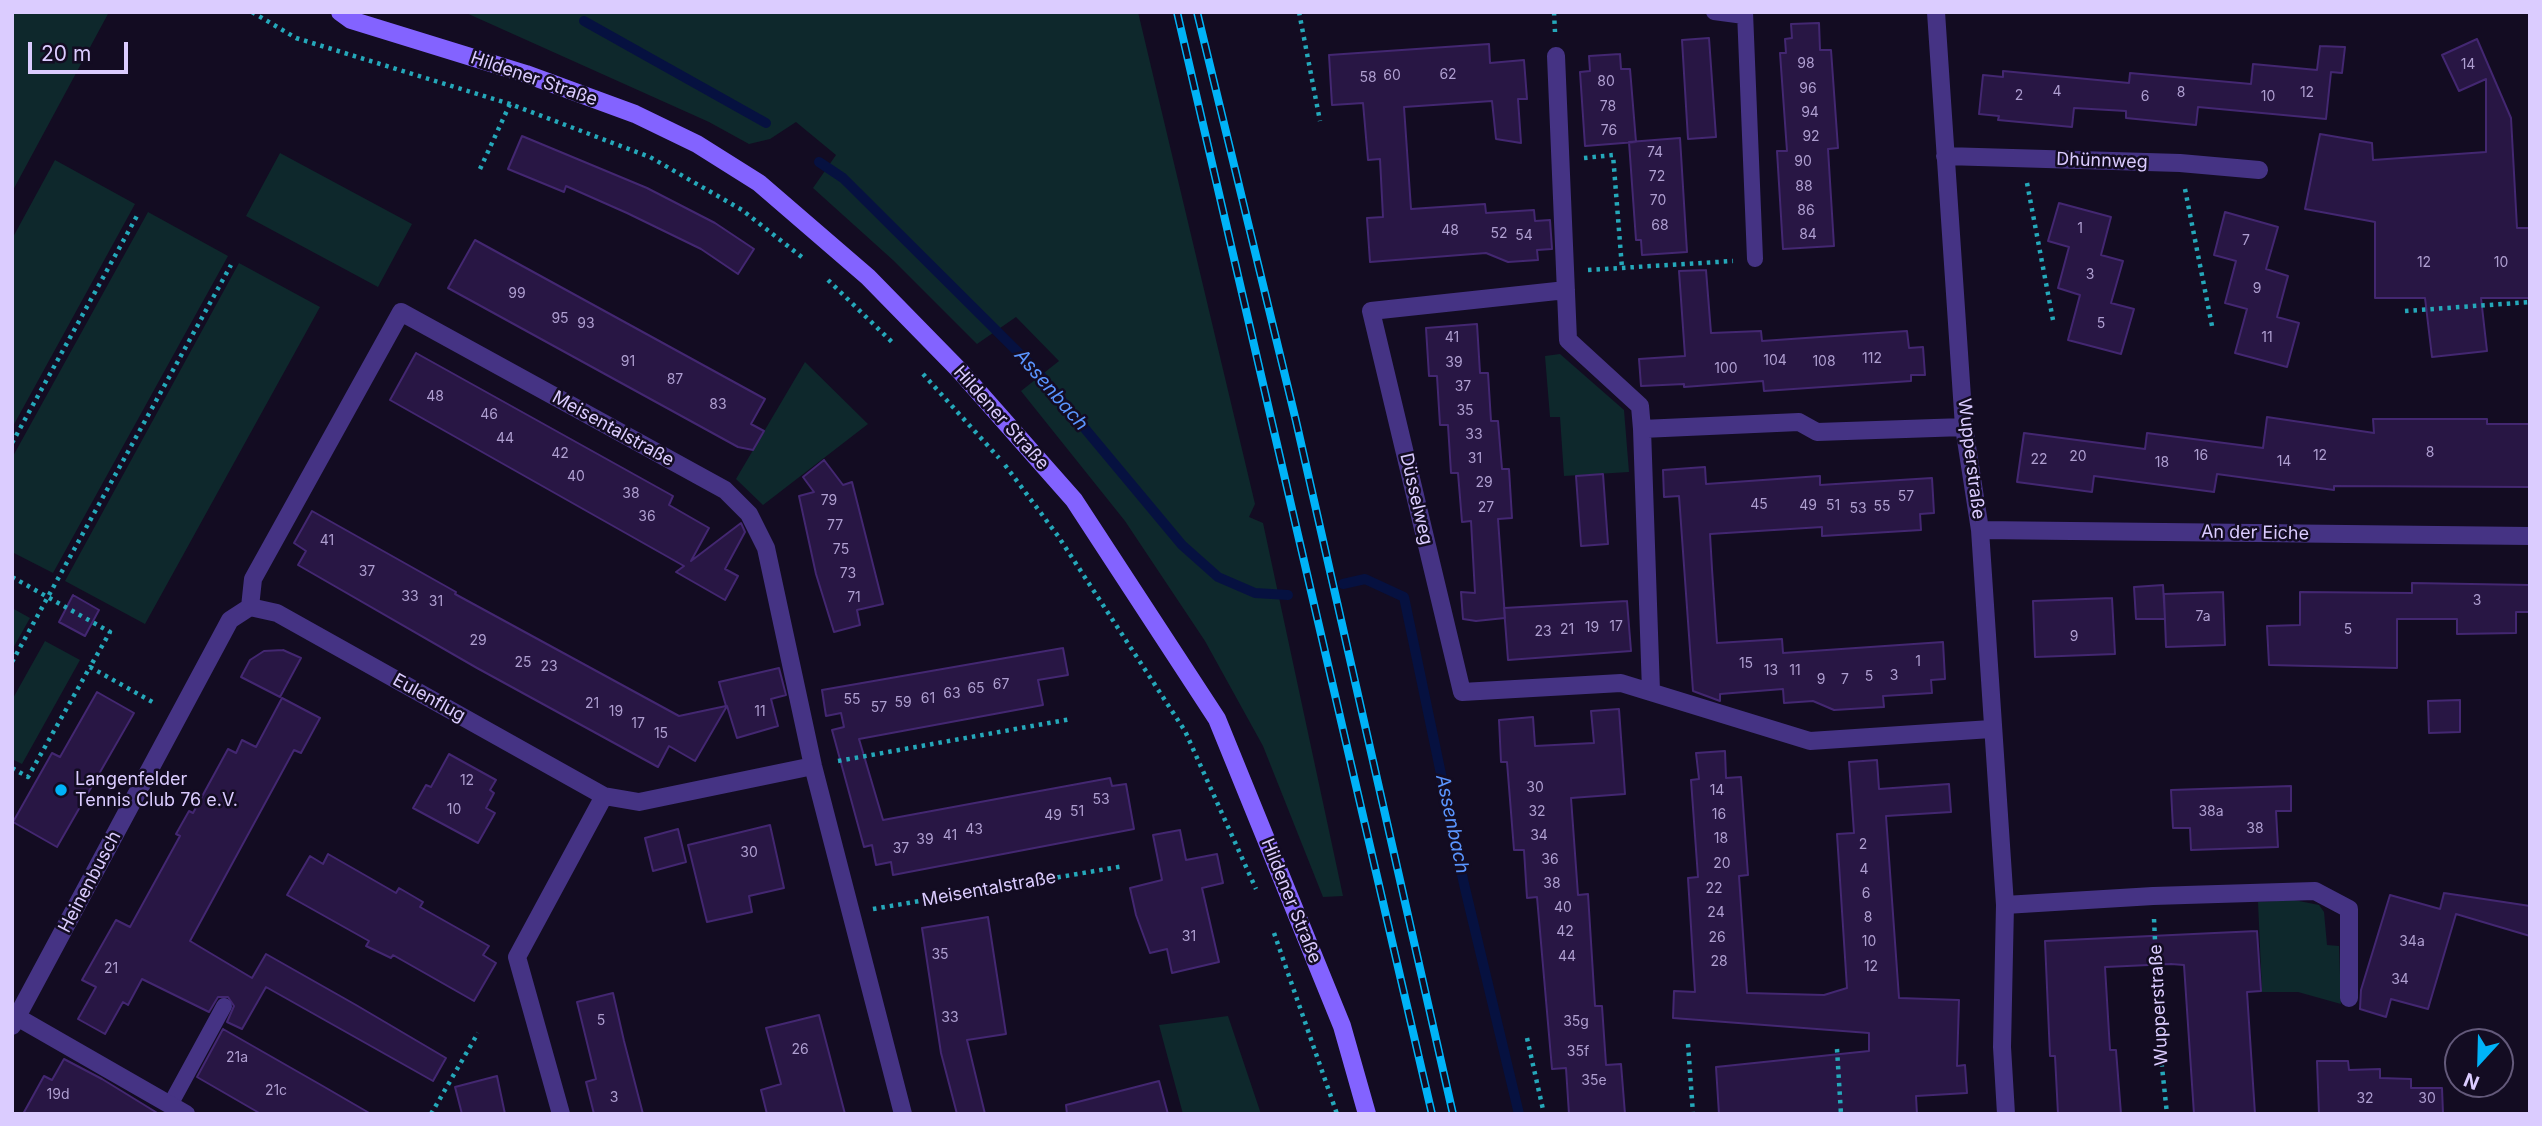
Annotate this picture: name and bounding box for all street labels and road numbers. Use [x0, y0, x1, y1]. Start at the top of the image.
street label: Hildener Straße [468, 47, 600, 111]
street label: Dhünnweg [2056, 149, 2148, 173]
street label: Hildener Straße [949, 362, 1053, 474]
street label: Meisentalstraße [548, 387, 678, 471]
street label: Wupperstraße [1953, 397, 1989, 521]
street label: Düsselweg [1395, 451, 1437, 547]
street label: An der Eiche [2201, 521, 2309, 545]
street label: Eulenflug [389, 669, 469, 727]
street label: Heinenbusch [54, 827, 126, 937]
street label: Hildener Straße [1256, 836, 1326, 966]
street label: Meisentalstraße [920, 867, 1058, 911]
street label: Wupperstraße [2145, 944, 2173, 1066]

